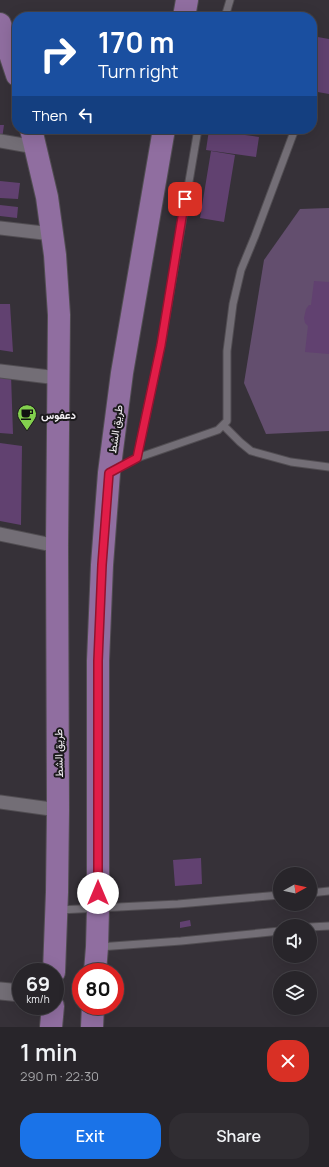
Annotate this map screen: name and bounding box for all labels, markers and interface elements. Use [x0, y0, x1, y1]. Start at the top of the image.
text: 170 m [98, 23, 174, 61]
icon: right [32, 28, 84, 80]
text: Turn right [98, 59, 179, 83]
icon: left [75, 104, 97, 126]
text: Then [32, 105, 67, 126]
pin [168, 182, 202, 216]
icon: arrive [174, 188, 196, 210]
cafe icon: دعفوس [16, 403, 38, 431]
street label: طريق الشط [104, 404, 126, 454]
place label: دعفوس [41, 407, 77, 422]
street label: طريق الشط [50, 728, 66, 778]
north arrow [273, 867, 317, 911]
map controls [273, 867, 317, 1015]
position arrow [77, 872, 119, 914]
button: sound [273, 919, 317, 963]
speed limit sign: 80 [72, 963, 124, 1015]
text: 69 [26, 970, 50, 997]
button: layers [273, 971, 317, 1015]
text: km/h [26, 992, 50, 1006]
text: 1 min [20, 1035, 77, 1068]
button: close [267, 1040, 309, 1082]
text: 290 m · 22:30 [20, 1067, 99, 1085]
button: Exit [20, 1113, 161, 1159]
button: Share [169, 1113, 309, 1159]

